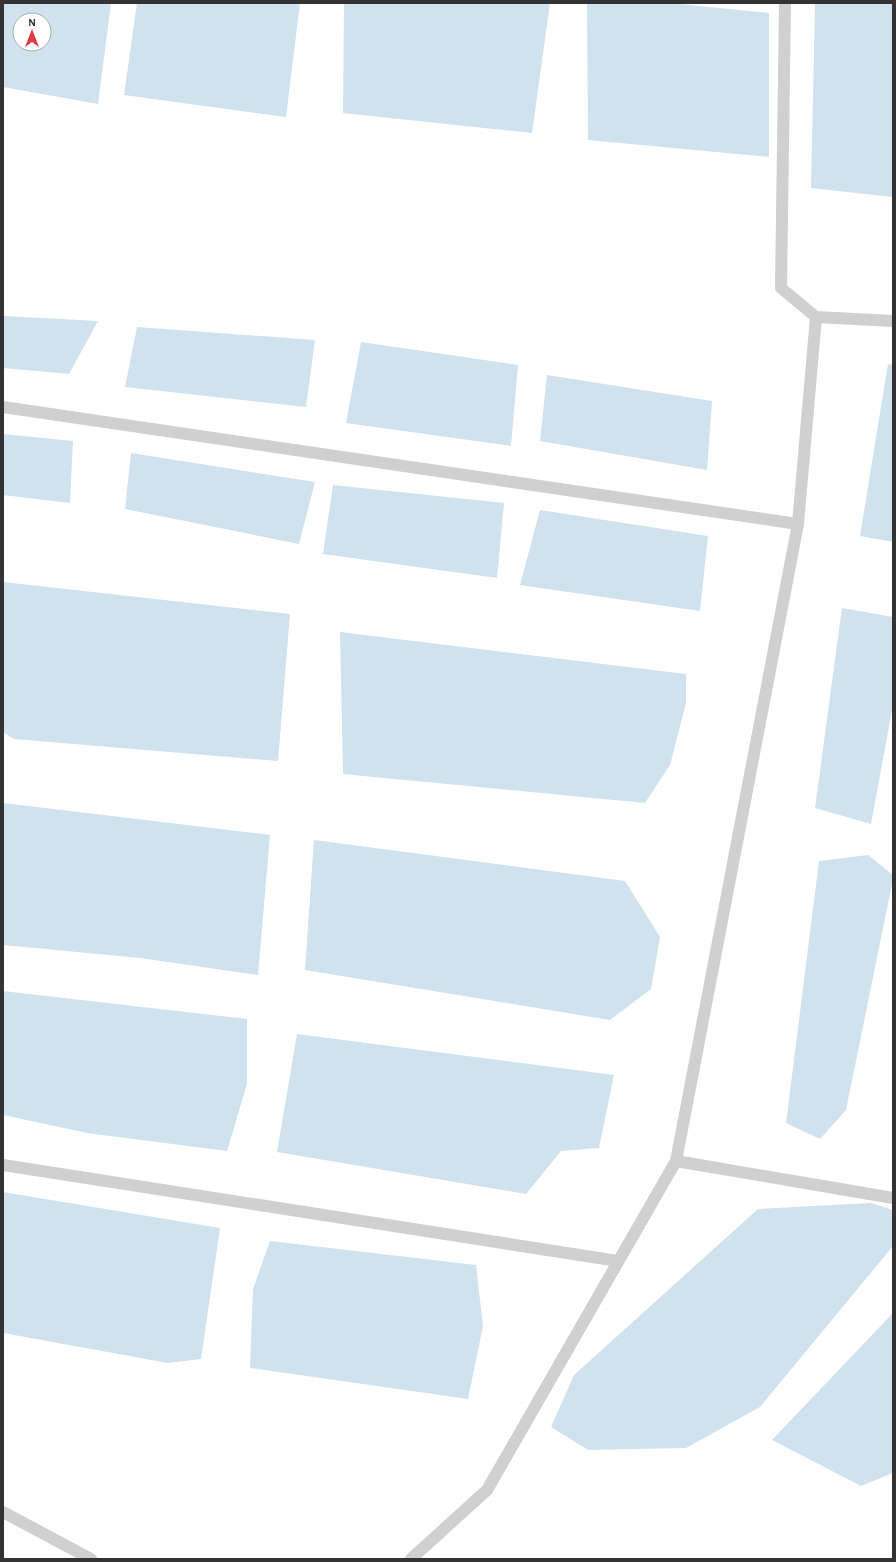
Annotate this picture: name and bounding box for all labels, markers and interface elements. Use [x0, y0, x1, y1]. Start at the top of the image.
north arrow [12, 12, 52, 52]
text: N [28, 17, 36, 28]

